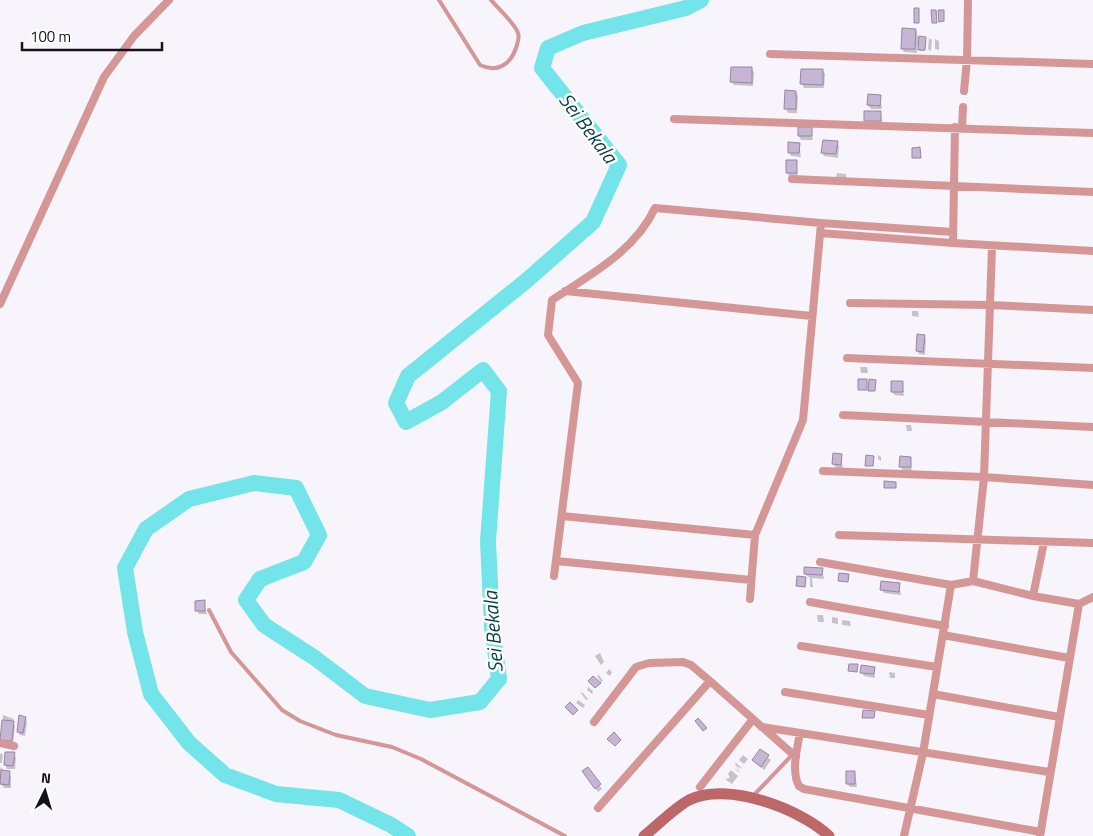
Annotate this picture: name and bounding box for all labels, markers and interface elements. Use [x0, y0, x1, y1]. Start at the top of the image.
scale bar [22, 20, 162, 52]
text: 100 m [30, 25, 71, 48]
water label: Sei Bekala [552, 86, 626, 170]
water label: Sei Bekala [474, 589, 511, 674]
north arrow [20, 766, 70, 816]
text: N [40, 767, 52, 788]

